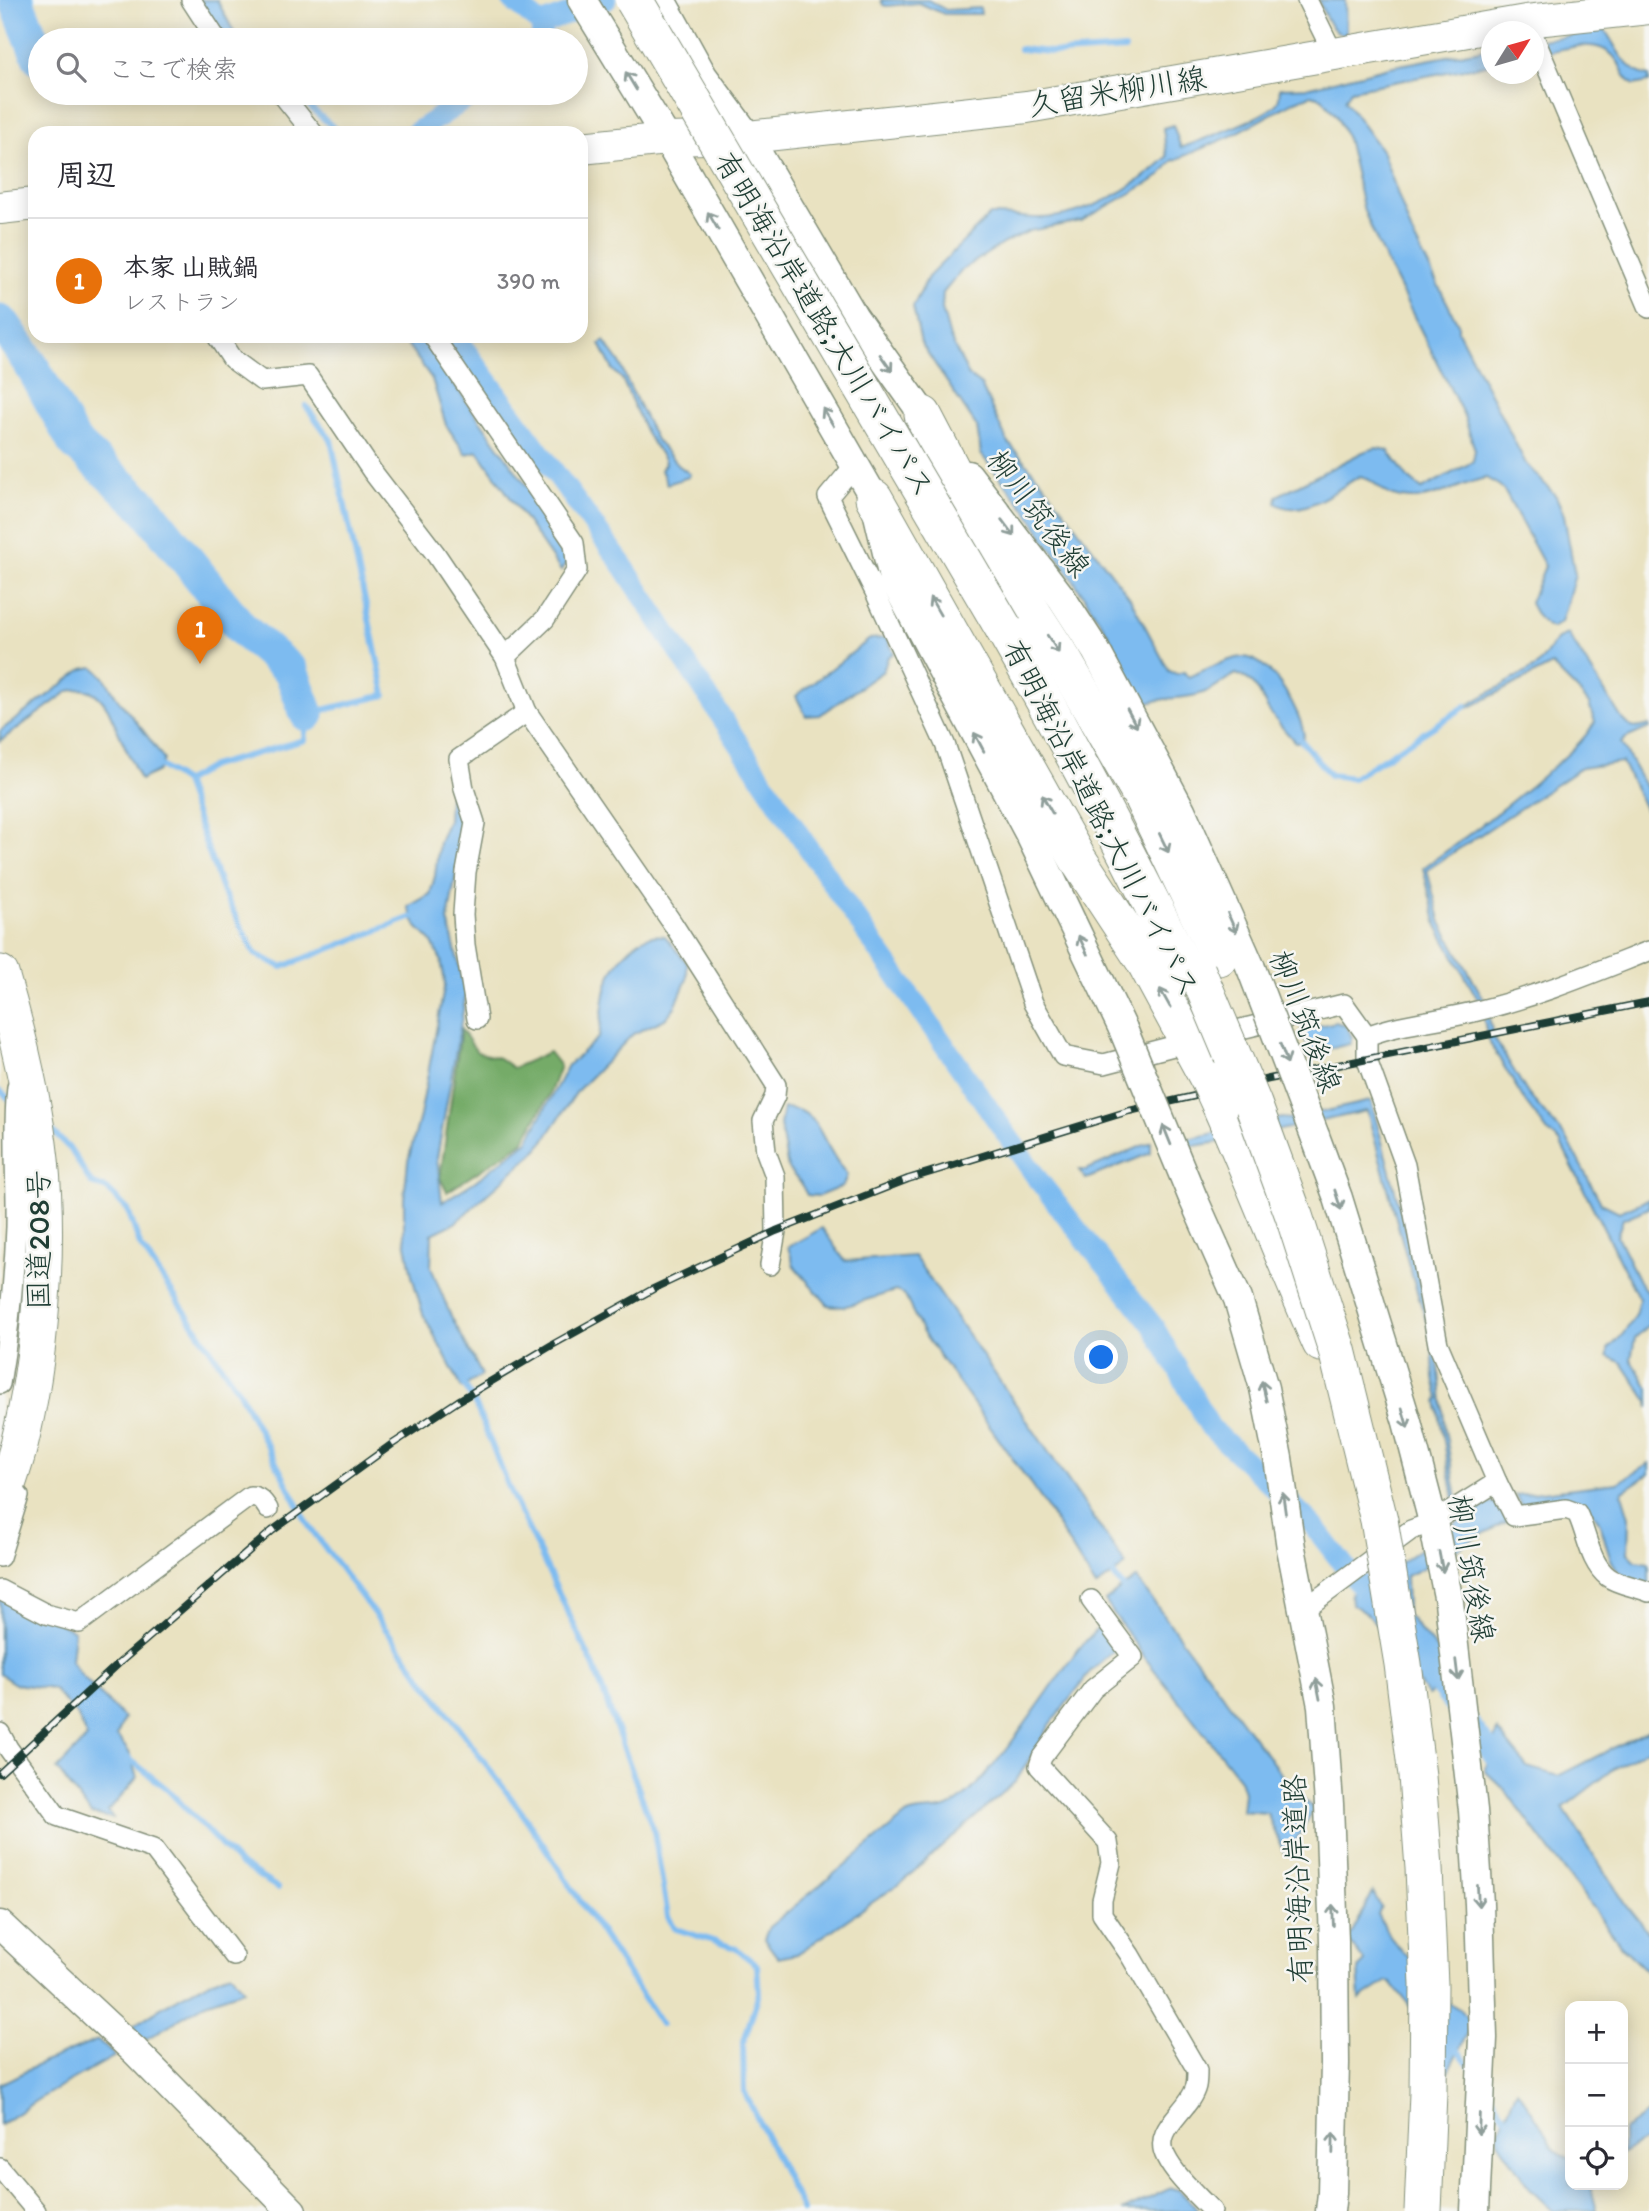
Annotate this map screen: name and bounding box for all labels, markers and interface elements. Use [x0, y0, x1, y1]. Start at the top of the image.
north arrow [1481, 21, 1544, 84]
search box [28, 28, 588, 105]
icon: search [52, 48, 90, 86]
text: ここで検索 [108, 53, 238, 85]
street label: 久留米柳川線 [1025, 59, 1209, 123]
one-way arrow [624, 71, 638, 91]
street label: 有明海沿岸道路;大川バイパス [707, 144, 943, 504]
text: 周辺 [56, 156, 116, 193]
one-way arrow [706, 211, 719, 232]
text: 本家 山賊鍋 [123, 251, 259, 283]
text: 1 [74, 267, 84, 295]
text: 390 m [497, 267, 560, 295]
text: レストラン [123, 288, 240, 316]
one-way arrow [879, 353, 893, 372]
one-way arrow [821, 408, 836, 427]
street label: 柳川筑後線 [979, 442, 1099, 584]
one-way arrow [1000, 519, 1015, 538]
one-way arrow [928, 596, 941, 617]
pin: 1 [177, 606, 223, 664]
street label: 有明海沿岸道路;大川バイパス [995, 633, 1209, 1003]
one-way arrow [1047, 634, 1061, 654]
one-way arrow [1125, 708, 1139, 728]
one-way arrow [972, 733, 986, 753]
one-way arrow [1040, 794, 1053, 815]
one-way arrow [1158, 832, 1171, 853]
one-way arrow [1226, 912, 1239, 933]
one-way arrow [1076, 935, 1089, 956]
street label: 柳川筑後線 [1262, 944, 1350, 1098]
one-way arrow [1158, 988, 1172, 1009]
one-way arrow [1279, 1043, 1291, 1065]
one-way arrow [1160, 1125, 1173, 1146]
street label: 国道208号 [20, 1170, 57, 1310]
one-way arrow [1333, 1189, 1345, 1211]
your location [1084, 1340, 1118, 1374]
one-way arrow [1257, 1380, 1270, 1403]
one-way arrow [1400, 1406, 1413, 1428]
street label: 柳川筑後線 [1441, 1491, 1503, 1645]
one-way arrow [1277, 1492, 1290, 1514]
one-way arrow [1435, 1550, 1448, 1573]
one-way arrow [1450, 1658, 1463, 1681]
one-way arrow [1311, 1678, 1325, 1701]
street label: 有明海沿岸道路 [1275, 1773, 1319, 1985]
one-way arrow [1472, 1885, 1485, 1908]
one-way arrow [1327, 1904, 1340, 1927]
map controls [1565, 2001, 1628, 2190]
button: + [1565, 2001, 1628, 2064]
button: − [1565, 2064, 1628, 2127]
one-way arrow [1473, 2112, 1486, 2135]
button: locate [1565, 2127, 1628, 2190]
one-way arrow [1327, 2132, 1340, 2155]

